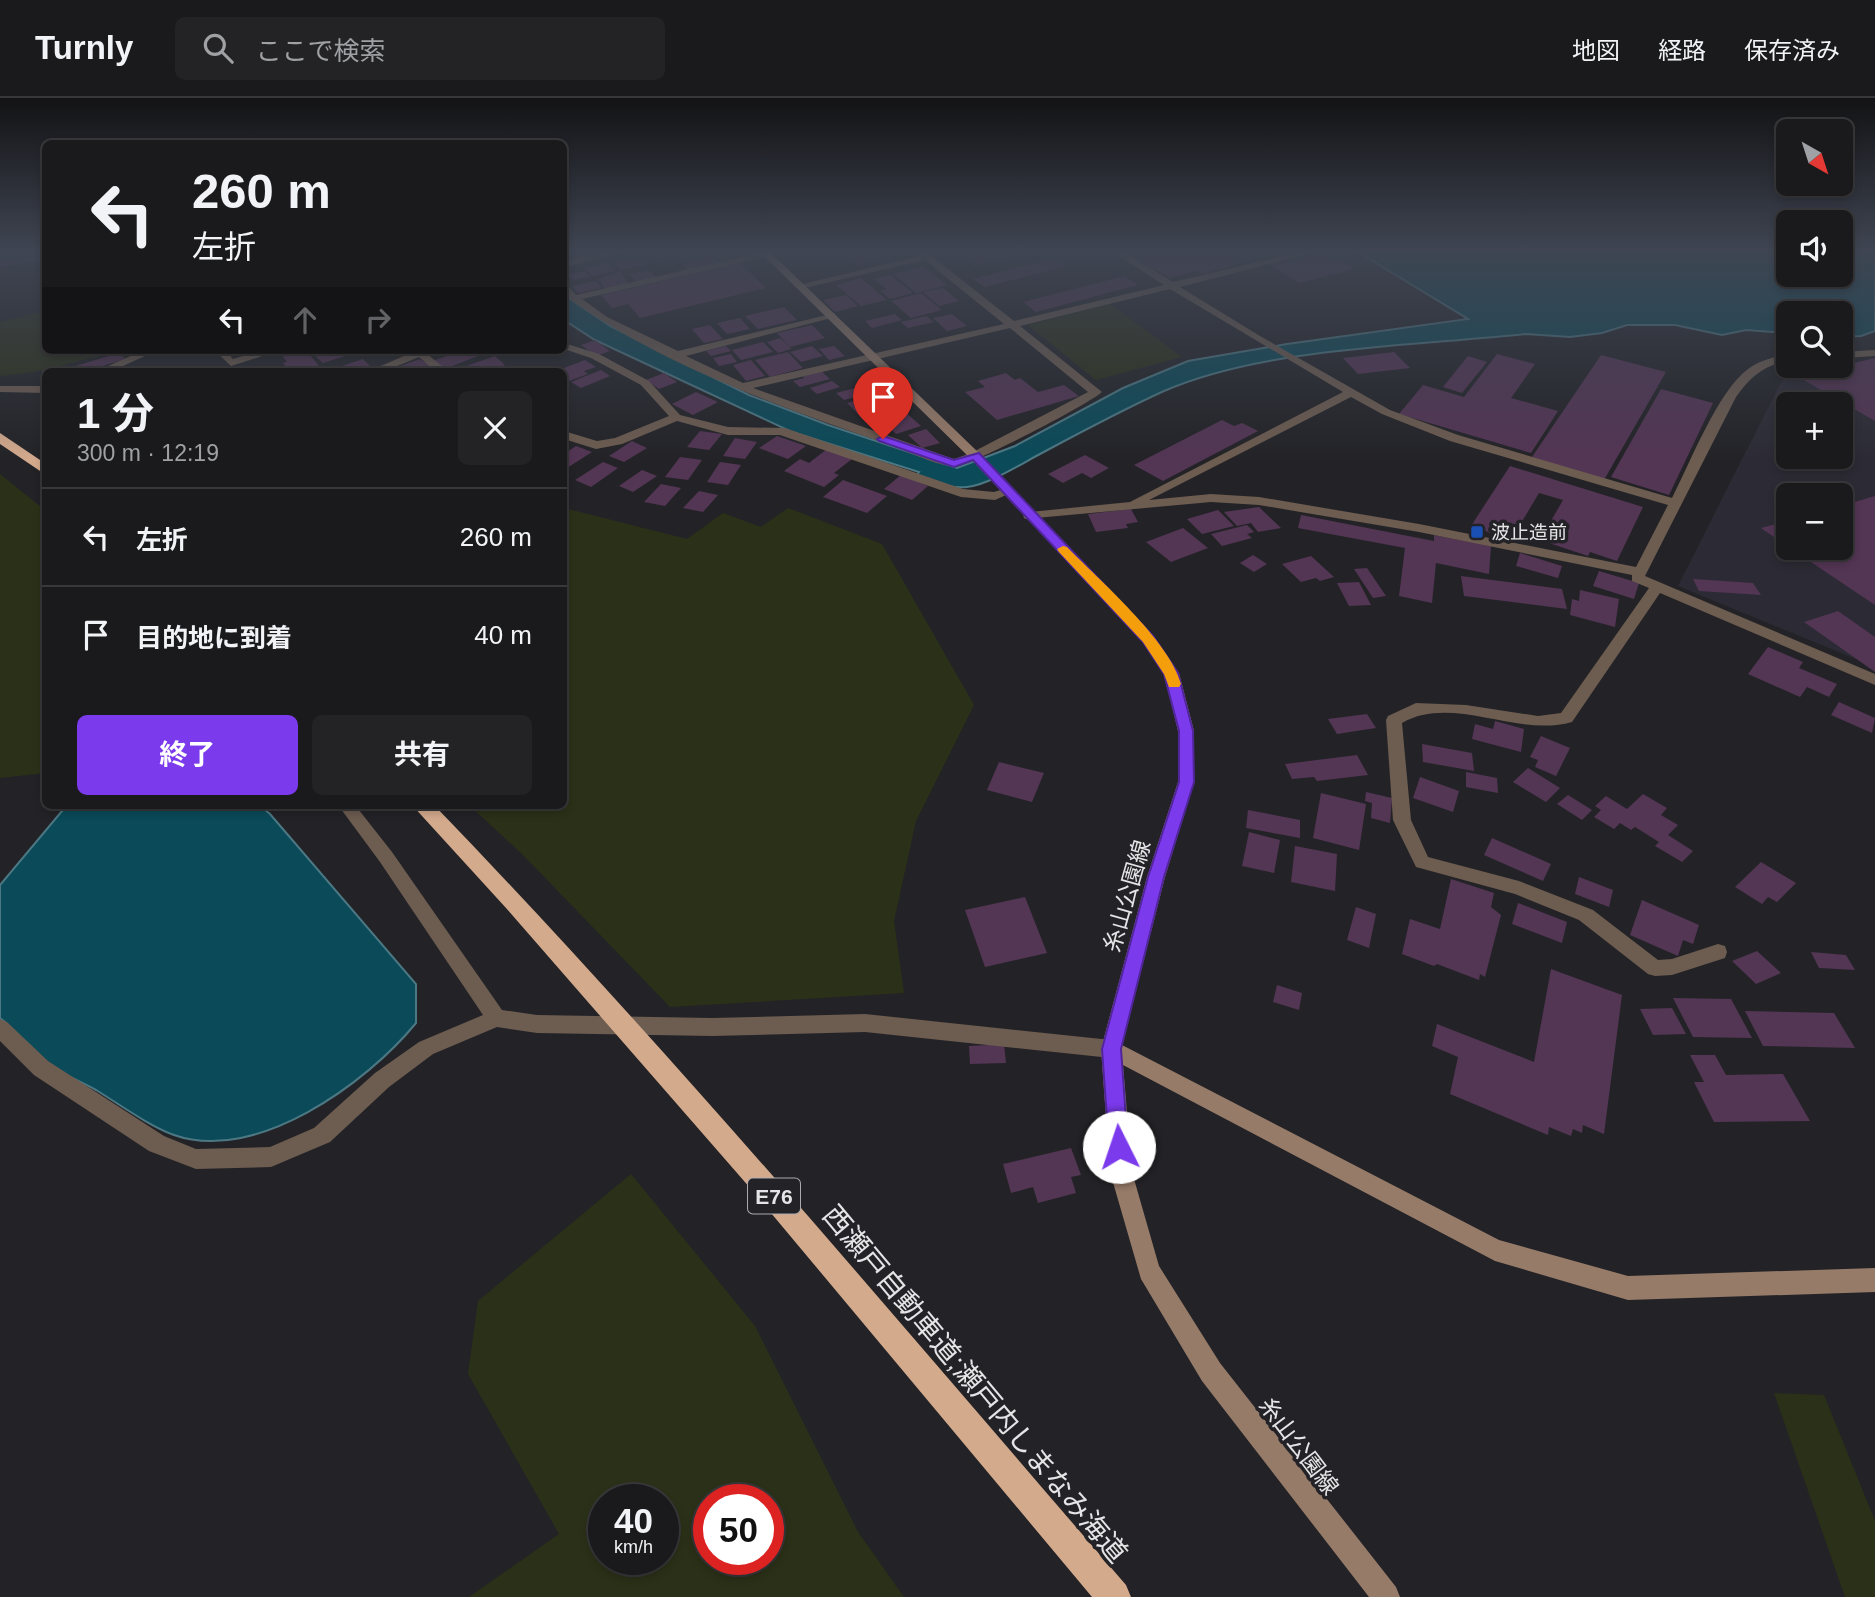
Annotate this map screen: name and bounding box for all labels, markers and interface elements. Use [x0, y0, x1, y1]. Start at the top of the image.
search box [175, 17, 665, 80]
text: Turnly [35, 29, 133, 66]
icon: search [199, 29, 237, 67]
text: ここで検索 [255, 36, 385, 66]
text: 地図 [1572, 37, 1620, 64]
text: 経路 [1658, 37, 1706, 64]
text: 保存済み [1744, 37, 1840, 64]
north arrow [1776, 119, 1853, 196]
map controls [1776, 119, 1853, 560]
text: 260 m [192, 164, 331, 218]
icon: left [77, 168, 168, 259]
button: sound [1776, 210, 1853, 287]
text: 左折 [192, 229, 256, 265]
icon: left [213, 301, 251, 339]
icon: ahead [286, 301, 324, 339]
icon: right [359, 301, 397, 339]
button: search [1776, 301, 1853, 378]
pin [853, 367, 913, 439]
icon: arrive [864, 378, 902, 416]
text: 1 分 [77, 390, 154, 437]
button: close [458, 391, 532, 465]
button: + [1776, 392, 1853, 469]
text: 300 m · 12:19 [77, 440, 219, 466]
button: − [1776, 483, 1853, 560]
icon: left [77, 518, 115, 556]
text: 260 m [460, 522, 532, 552]
place label: 波止造前 [1491, 522, 1567, 543]
marker: 波止造前 [1469, 524, 1485, 540]
text: 左折 [136, 525, 188, 555]
icon: arrive [77, 616, 115, 654]
text: 40 m [474, 620, 532, 650]
text: 目的地に到着 [136, 623, 292, 653]
button: 終了 [77, 715, 298, 795]
button: 共有 [312, 715, 532, 795]
street label: 糸山公園線 [1099, 837, 1155, 955]
position arrow [1082, 1110, 1156, 1184]
road number: E76 [748, 1178, 800, 1214]
street label: 西瀬戸自動車道;瀬戸内しまなみ海道 [817, 1199, 1133, 1569]
street label: 糸山公園線 [1254, 1392, 1344, 1500]
speed limit sign: 50 [693, 1484, 784, 1575]
text: 40 [614, 1501, 653, 1540]
text: km/h [614, 1537, 653, 1557]

